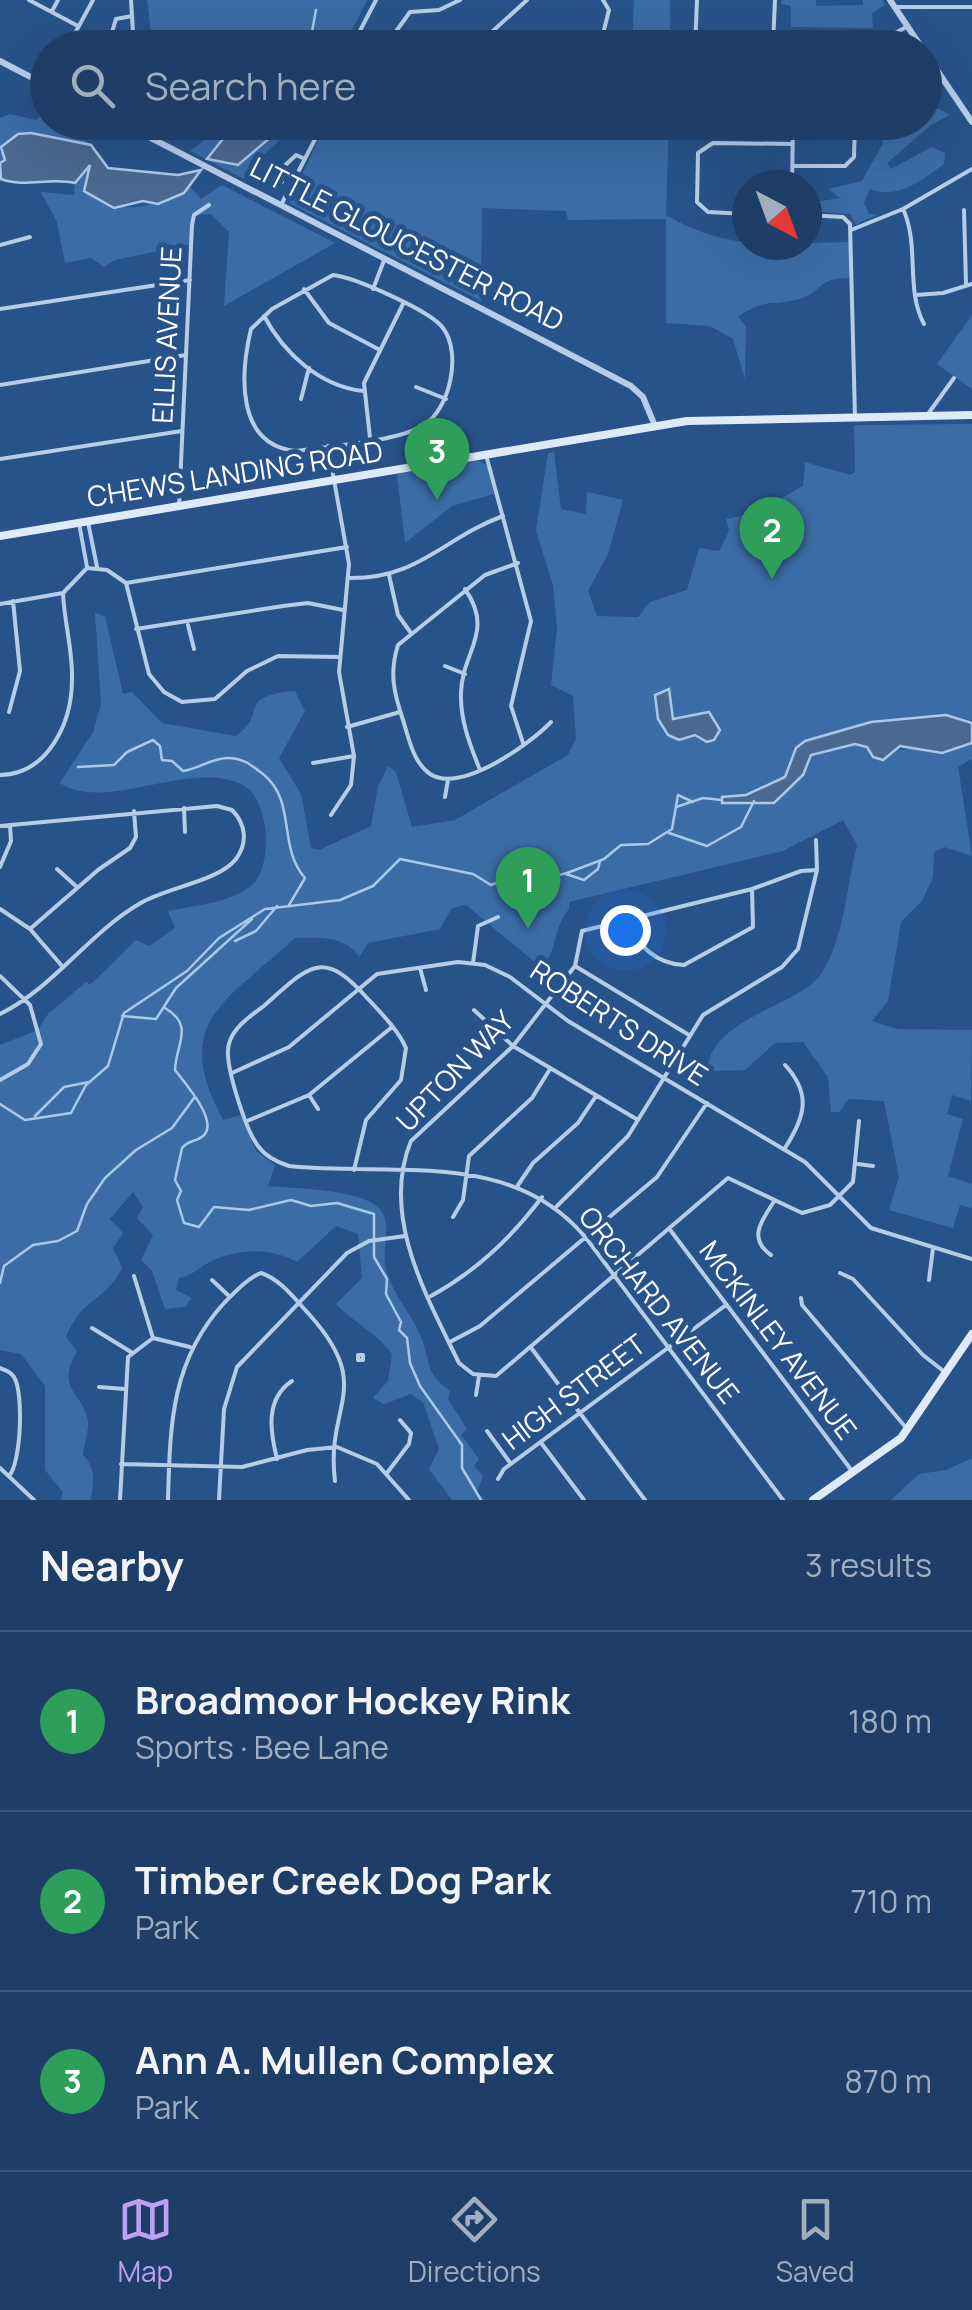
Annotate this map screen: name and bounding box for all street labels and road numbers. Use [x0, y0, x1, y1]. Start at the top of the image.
street label: LITTLE GLOUCESTER ROAD [244, 147, 571, 339]
street label: ELLIS AVENUE [142, 245, 190, 425]
street label: CHEWS LANDING ROAD [84, 431, 385, 515]
street label: ROBERTS DRIVE [524, 951, 715, 1094]
street label: UPTON WAY [387, 1001, 522, 1139]
street label: ORCHARD AVENUE [571, 1198, 749, 1411]
street label: MCKINLEY AVENUE [692, 1232, 866, 1447]
street label: HIGH STREET [494, 1325, 653, 1458]

